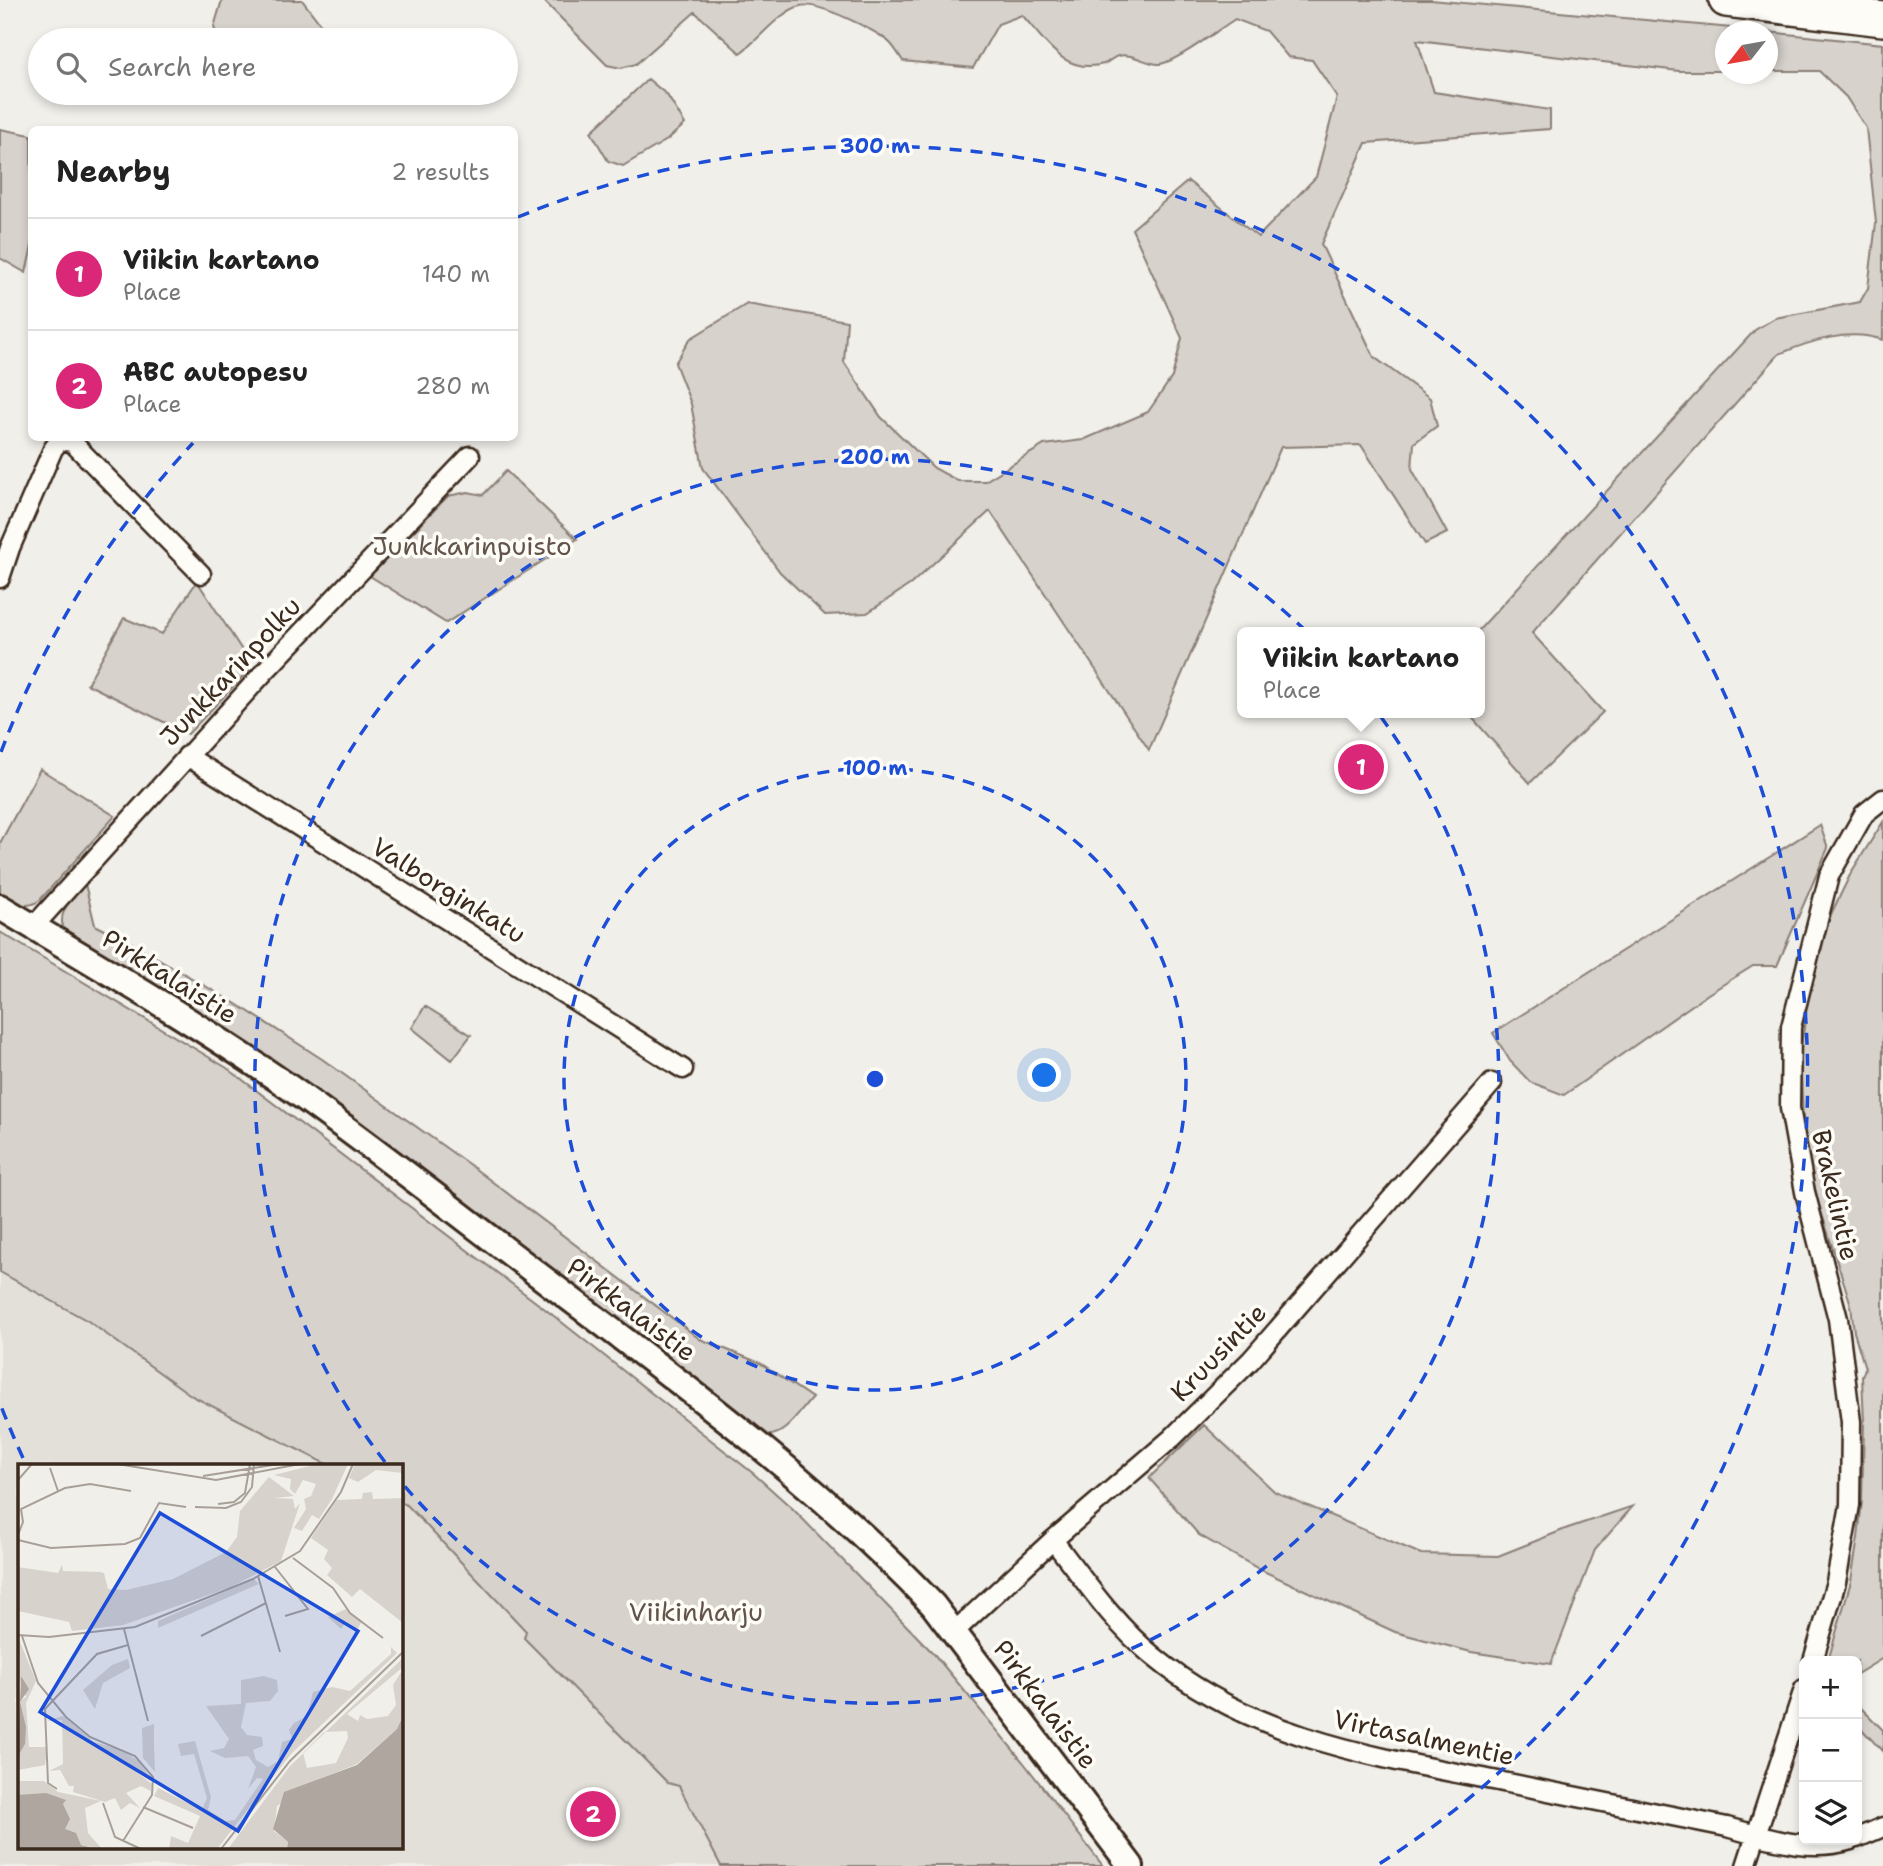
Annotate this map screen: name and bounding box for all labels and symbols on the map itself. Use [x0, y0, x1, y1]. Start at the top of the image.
north arrow [1715, 21, 1778, 84]
text: 300 m [840, 132, 910, 160]
text: 200 m [840, 443, 910, 471]
park label: Junkkarinpuisto [372, 528, 572, 563]
street label: Junkkarinpolku [152, 589, 308, 753]
pin: 1 [1338, 741, 1384, 793]
text: 100 m [843, 754, 907, 782]
street label: Valborginkatu [365, 829, 533, 951]
street label: Pirkkalaistie [96, 921, 244, 1031]
your location [1027, 1058, 1061, 1092]
centre of rings [863, 1067, 887, 1091]
street label: Brakelintie [1804, 1126, 1868, 1264]
street label: Pirkkalaistie [560, 1249, 704, 1369]
street label: Kruusintie [1162, 1295, 1274, 1409]
inset map [18, 1464, 402, 1848]
park label: Viikinharju [629, 1594, 763, 1629]
street label: Pirkkalaistie [986, 1632, 1106, 1776]
street label: Virtasalmentie [1330, 1701, 1518, 1773]
pin: 2 [570, 1788, 616, 1840]

